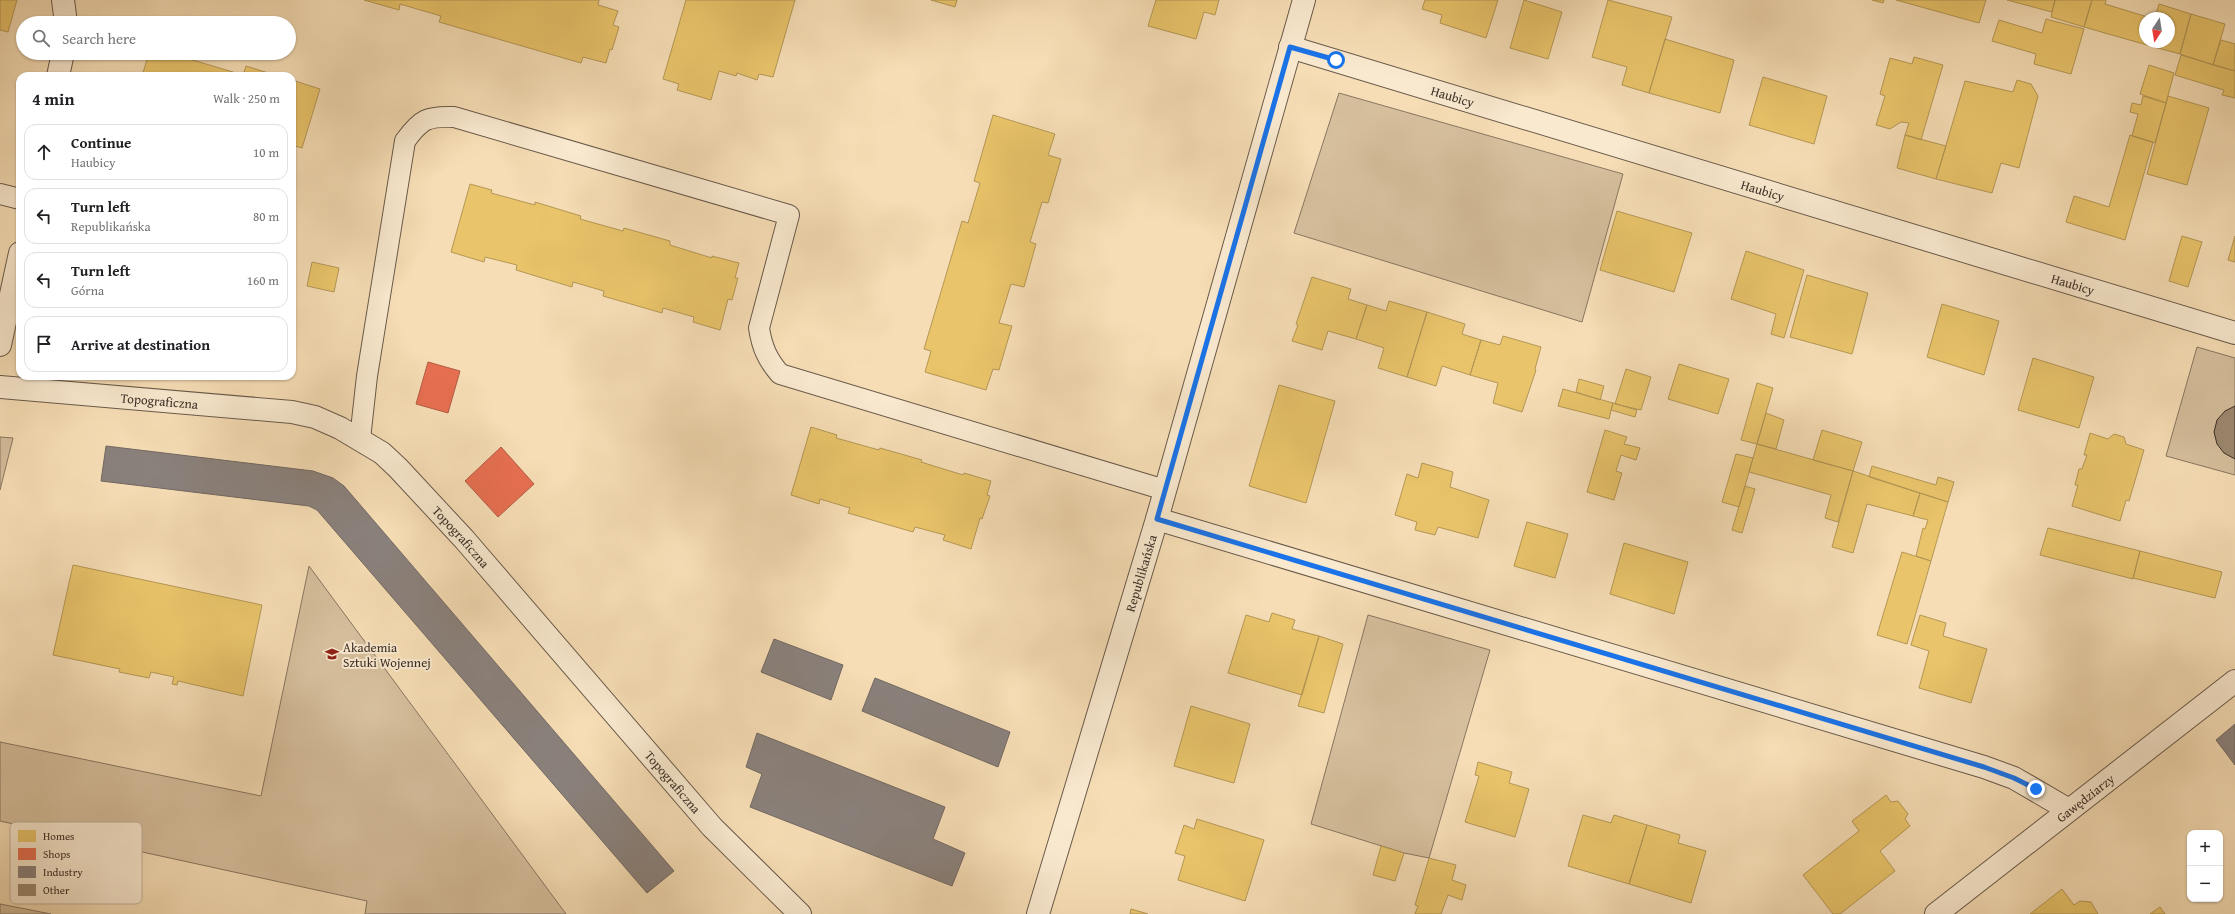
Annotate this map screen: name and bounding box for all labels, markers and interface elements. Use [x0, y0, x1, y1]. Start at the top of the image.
north arrow [2139, 12, 2175, 48]
search box [16, 16, 296, 60]
icon: search [30, 27, 52, 49]
text: Search here [62, 28, 136, 49]
route start [1327, 51, 1345, 69]
street label: Haubicy [1429, 81, 1477, 112]
text: 4 min [32, 86, 74, 111]
text: Walk · 250 m [213, 89, 280, 108]
text: Continue [71, 132, 132, 153]
icon: ahead [33, 141, 55, 163]
text: 10 m [253, 143, 279, 162]
text: Haubicy [71, 153, 115, 172]
street label: Haubicy [1739, 175, 1787, 206]
text: Turn left [71, 196, 130, 217]
icon: left [33, 205, 55, 227]
text: 80 m [253, 207, 279, 226]
text: Republikańska [71, 217, 151, 236]
text: Turn left [71, 260, 130, 281]
icon: left [33, 269, 55, 291]
street label: Haubicy [2049, 269, 2097, 300]
text: 160 m [247, 271, 279, 290]
text: Górna [71, 281, 104, 300]
icon: arrive [33, 333, 55, 355]
text: Arrive at destination [71, 334, 210, 355]
street label: Topograficzna [120, 388, 200, 414]
street label: Topograficzna [428, 502, 494, 573]
street label: Republikańska [1121, 532, 1162, 614]
place label: Akademia Sztuki Wojennej [343, 638, 431, 672]
school or university icon: Akademia Sztuki Wojennej [324, 646, 340, 662]
street label: Topograficzna [640, 746, 706, 818]
street label: Gawędziarzy [2052, 769, 2119, 827]
route end [2027, 780, 2045, 798]
legend [10, 822, 142, 904]
text: Homes [43, 828, 74, 844]
map controls [2187, 830, 2223, 902]
button: + [2187, 830, 2223, 866]
text: Shops [43, 846, 70, 862]
text: Industry [43, 864, 83, 880]
button: − [2187, 866, 2223, 902]
text: Other [43, 882, 70, 898]

